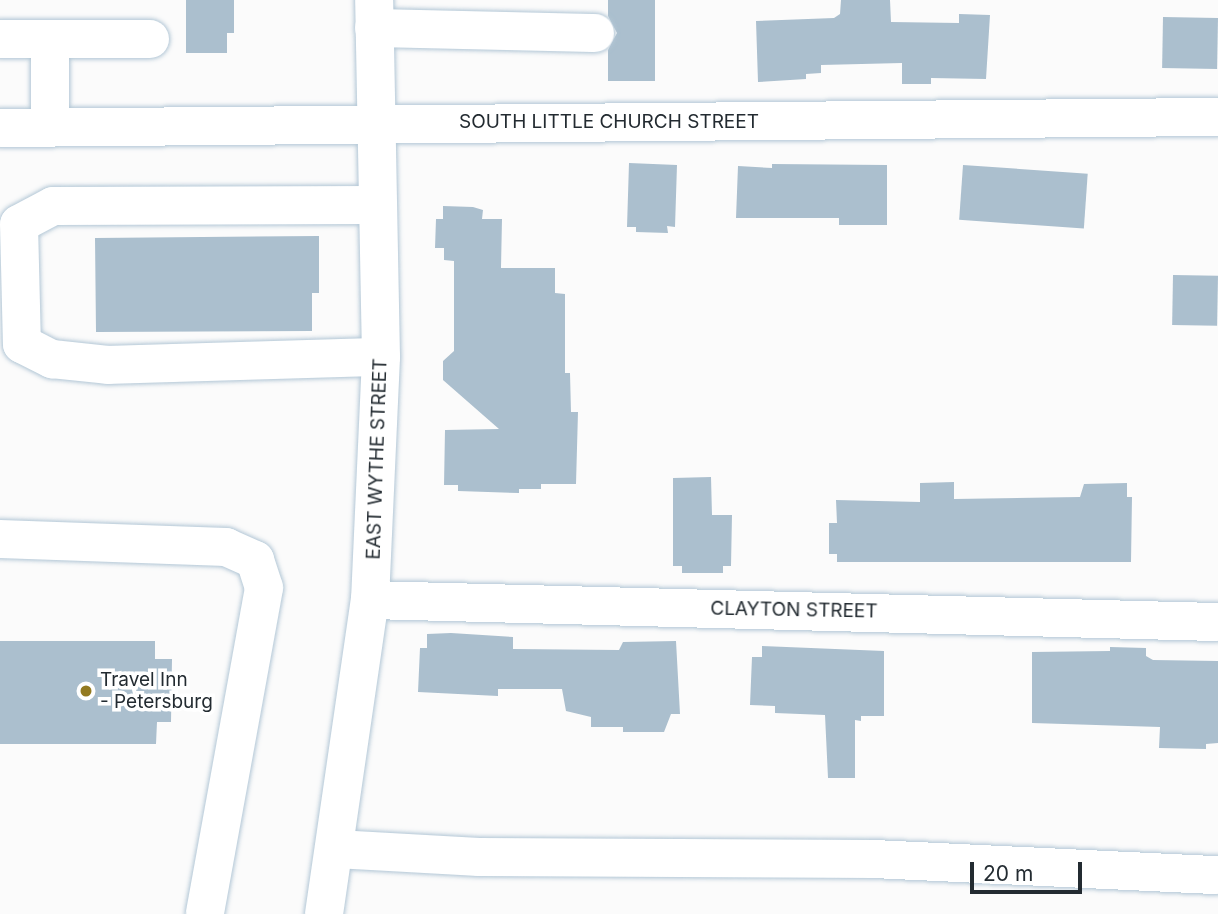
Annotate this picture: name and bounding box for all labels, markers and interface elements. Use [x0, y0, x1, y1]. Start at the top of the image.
street label: SOUTH LITTLE CHURCH STREET [459, 111, 759, 133]
street label: EAST WYTHE STREET [362, 358, 392, 560]
street label: CLAYTON STREET [710, 597, 878, 623]
place label: Travel Inn - Petersburg [100, 669, 213, 713]
marker: Travel Inn - Petersburg [78, 683, 94, 699]
scale bar [973, 848, 1085, 892]
text: 20 m [983, 861, 1033, 886]

